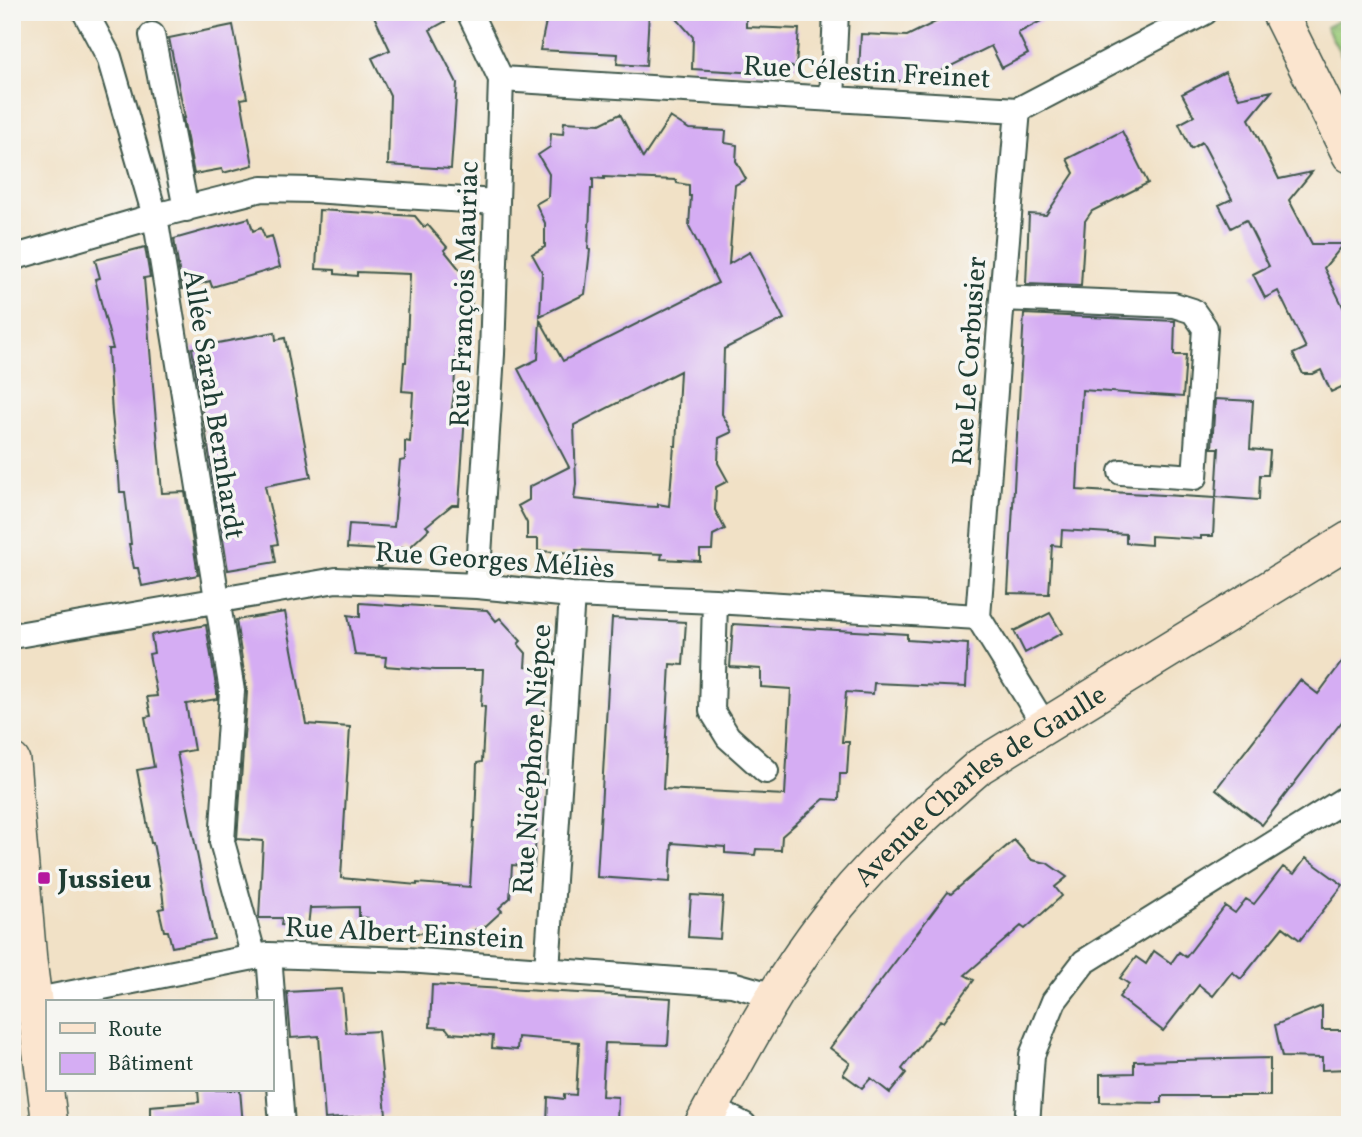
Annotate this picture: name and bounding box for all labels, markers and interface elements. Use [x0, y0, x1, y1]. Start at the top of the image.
street label: Rue Célestin Freinet [742, 48, 992, 99]
street label: Rue François Mauriac [441, 160, 490, 428]
street label: Rue Le Corbusier [944, 255, 997, 467]
street label: Allée Sarah Bernhardt [172, 266, 253, 542]
street label: Rue Georges Méliès [374, 534, 616, 589]
street label: Rue Nicéphore Niépce [505, 623, 562, 896]
street label: Avenue Charles de Gaulle [846, 676, 1114, 896]
place label: Jussieu [57, 861, 152, 900]
marker: Jussieu [36, 870, 52, 886]
street label: Rue Albert Einstein [284, 909, 526, 960]
legend [46, 1000, 273, 1092]
text: Route [108, 1016, 162, 1045]
text: Bâtiment [108, 1050, 193, 1079]

